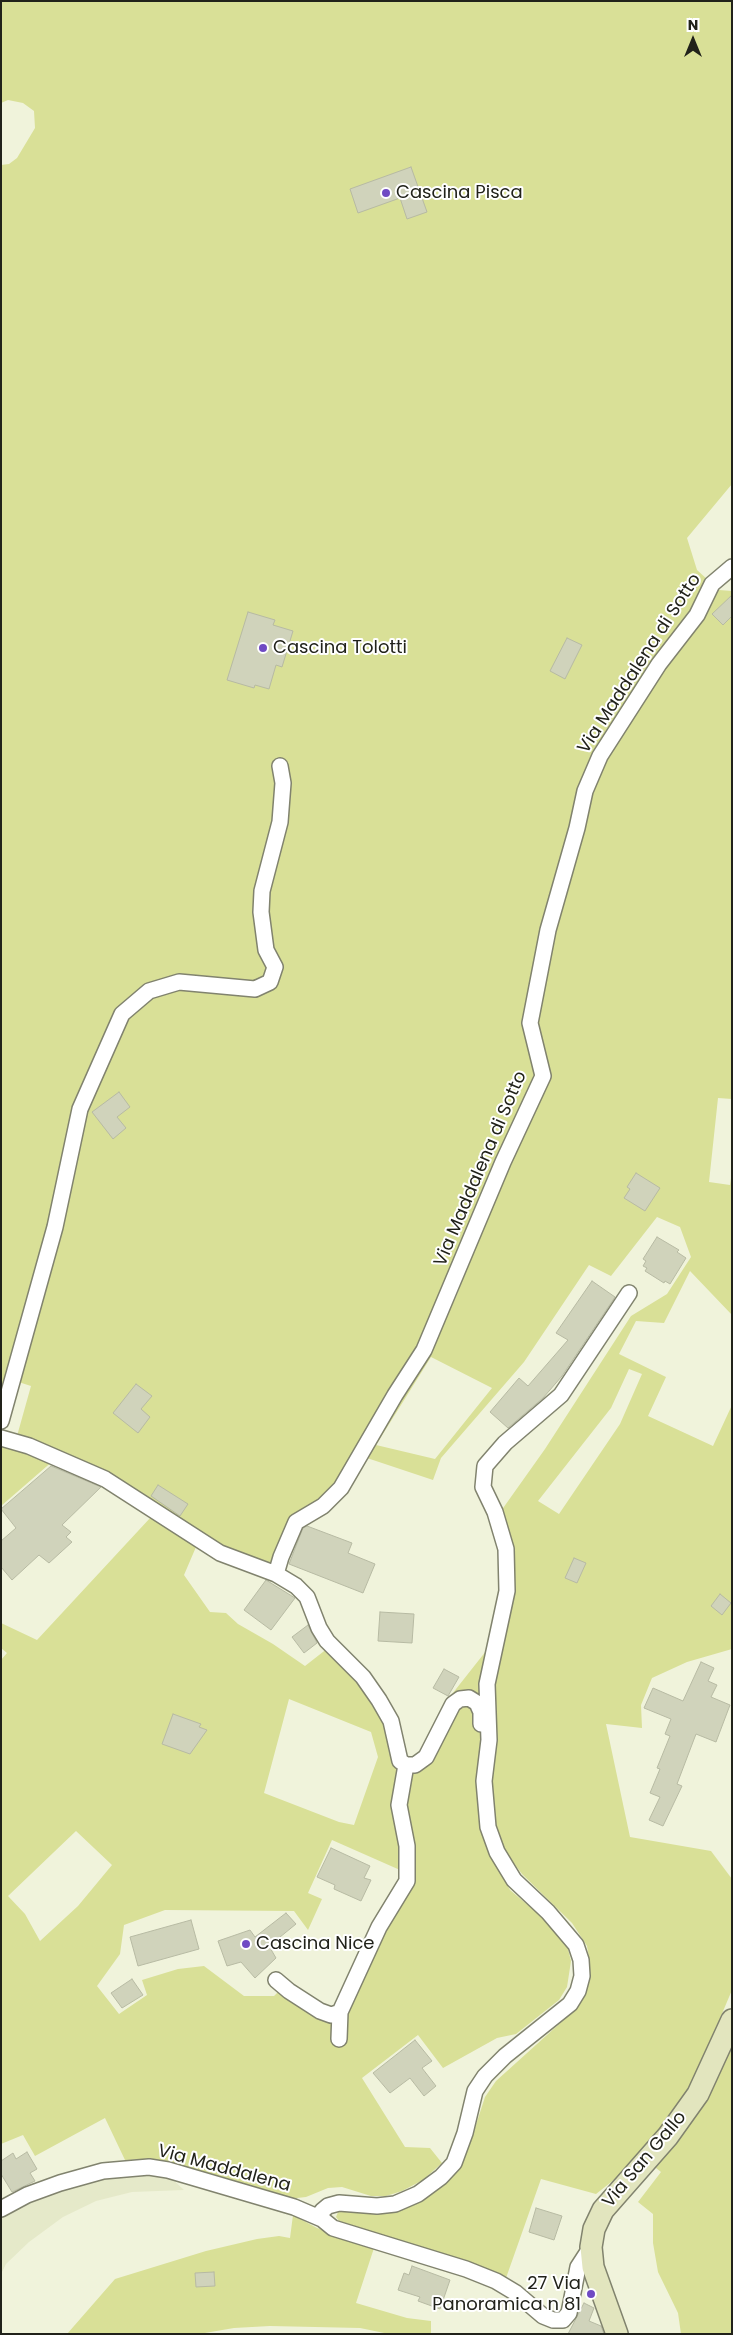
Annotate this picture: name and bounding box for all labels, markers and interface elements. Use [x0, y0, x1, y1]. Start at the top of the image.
north arrow [668, 15, 718, 65]
text: N [688, 15, 698, 35]
place label: Cascina Pisca [396, 182, 523, 204]
marker: Cascina Pisca [380, 187, 392, 199]
street label: Via Maddalena di Sotto [574, 570, 706, 758]
place label: Cascina Tolotti [273, 637, 407, 659]
marker: Cascina Tolotti [257, 642, 269, 654]
street label: Via Maddalena di Sotto [430, 1068, 532, 1270]
place label: Cascina Nice [256, 1933, 374, 1955]
marker: Cascina Nice [240, 1938, 252, 1950]
street label: Via San Gallo [598, 2107, 692, 2213]
street label: Via Maddalena [155, 2141, 293, 2197]
place label: 27 Via Panoramica n 81 [432, 2273, 581, 2316]
marker: 27 Via Panoramica n 81 [585, 2288, 597, 2300]

